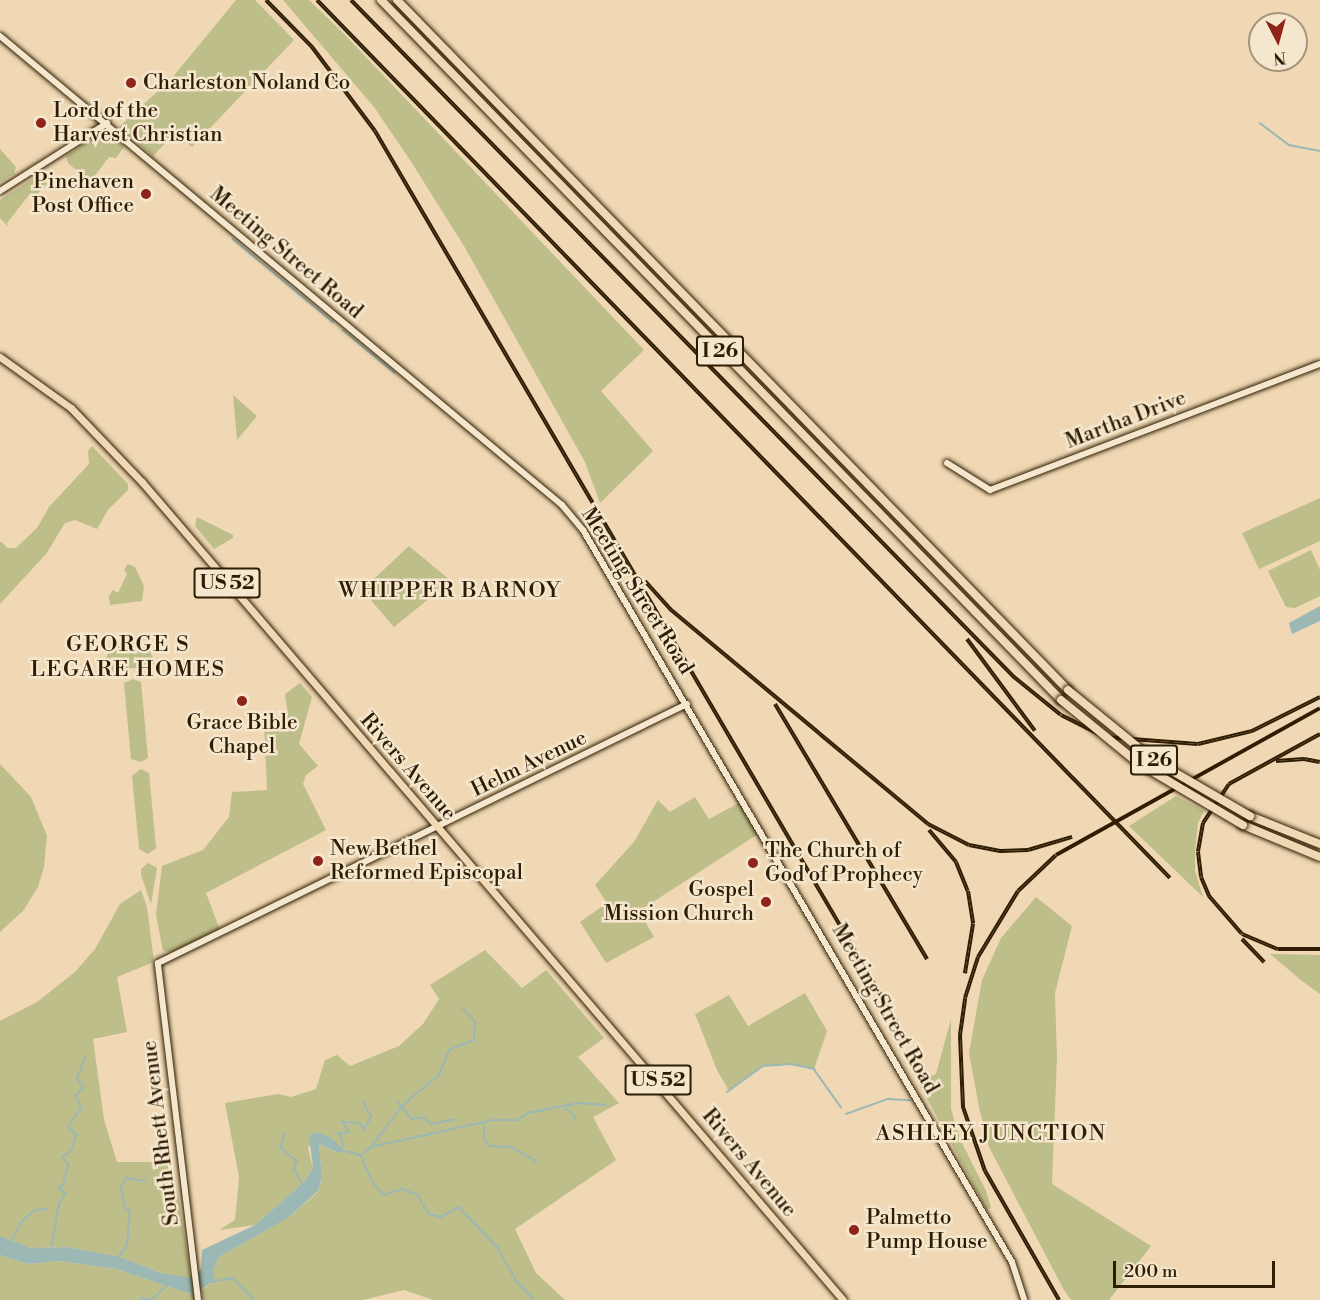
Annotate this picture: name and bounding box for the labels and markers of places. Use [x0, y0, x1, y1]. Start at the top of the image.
place label: Charleston Noland Co [143, 70, 350, 96]
marker: Charleston Noland Co [124, 76, 138, 90]
place label: Lord of the Harvest Christian [53, 98, 222, 148]
marker: Lord of the Harvest Christian [34, 116, 48, 130]
place label: Pinehaven Post Office [32, 169, 134, 219]
marker: Pinehaven Post Office [139, 187, 153, 201]
marker: Grace Bible Chapel [235, 694, 249, 708]
place label: Grace Bible Chapel [186, 710, 298, 760]
place label: New Bethel Reformed Episcopal [330, 836, 523, 886]
place label: The Church of God of Prophecy [765, 838, 923, 888]
marker: New Bethel Reformed Episcopal [311, 854, 325, 868]
marker: The Church of God of Prophecy [746, 856, 760, 870]
place label: Gospel Mission Church [604, 877, 754, 927]
marker: Gospel Mission Church [759, 895, 773, 909]
place label: Palmetto Pump House [866, 1205, 988, 1255]
marker: Palmetto Pump House [847, 1223, 861, 1237]

